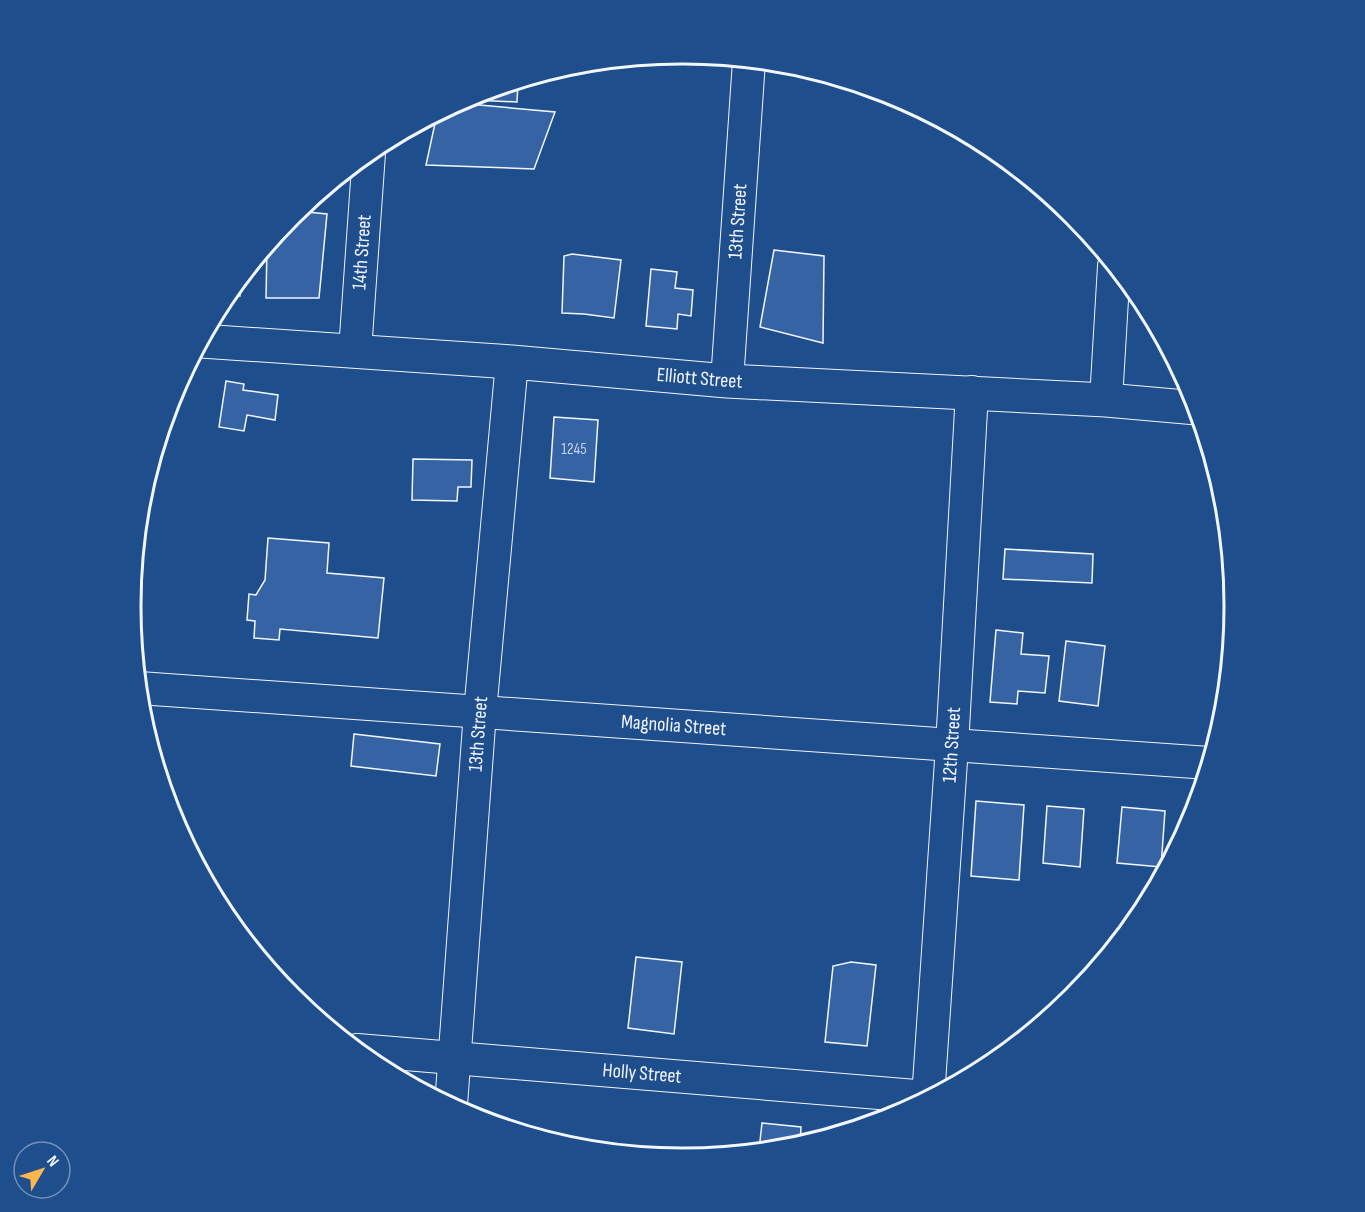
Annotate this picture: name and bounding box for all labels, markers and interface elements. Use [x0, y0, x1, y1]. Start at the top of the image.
street label: 13th Street [723, 183, 753, 260]
street label: 14th Street [347, 214, 377, 291]
street label: Elliott Street [656, 363, 743, 394]
house number: 1245 [561, 440, 587, 459]
street label: 13th Street [464, 695, 493, 773]
street label: 12th Street [938, 706, 966, 783]
street label: Magnolia Street [620, 710, 727, 741]
street label: Holly Street [602, 1058, 682, 1089]
north arrow [12, 1140, 72, 1200]
text: N [42, 1152, 63, 1171]

